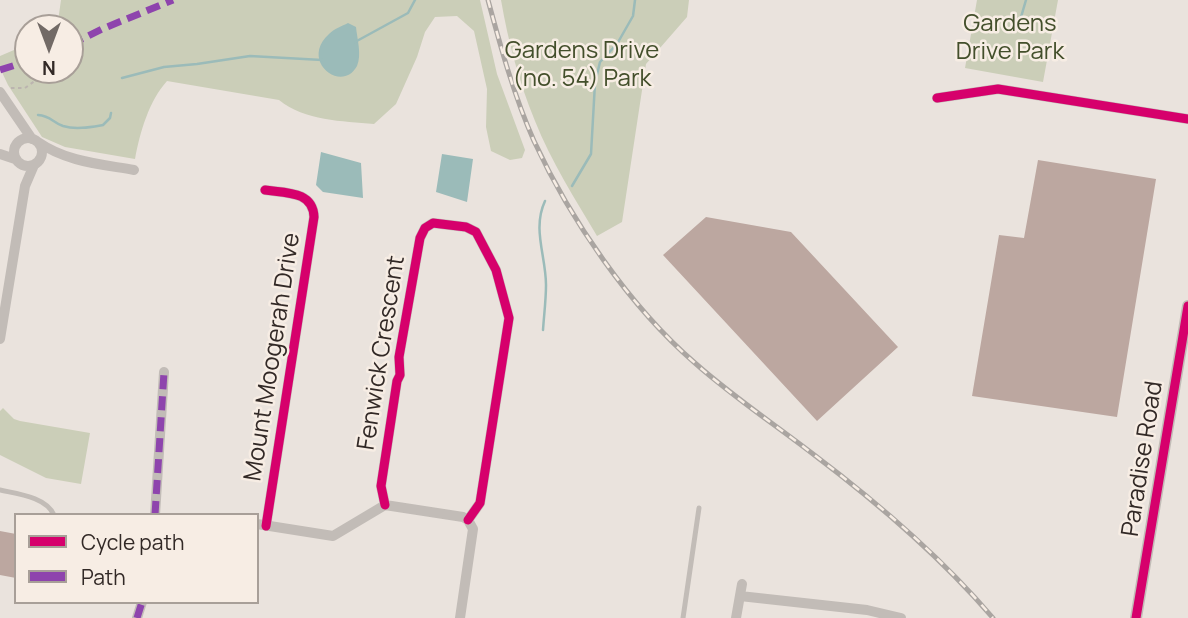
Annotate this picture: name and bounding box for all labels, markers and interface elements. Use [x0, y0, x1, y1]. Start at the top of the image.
park label: Gardens Drive Park [956, 10, 1064, 66]
north arrow [14, 14, 84, 84]
park label: Gardens Drive (no. 54) Park [505, 37, 659, 93]
text: N [42, 55, 56, 81]
street label: Mount Moogerah Drive [239, 231, 307, 483]
street label: Fenwick Crescent [352, 254, 412, 452]
street label: Paradise Road [1117, 379, 1169, 539]
legend [14, 513, 259, 604]
text: Cycle path [81, 528, 184, 556]
text: Path [81, 563, 126, 591]

